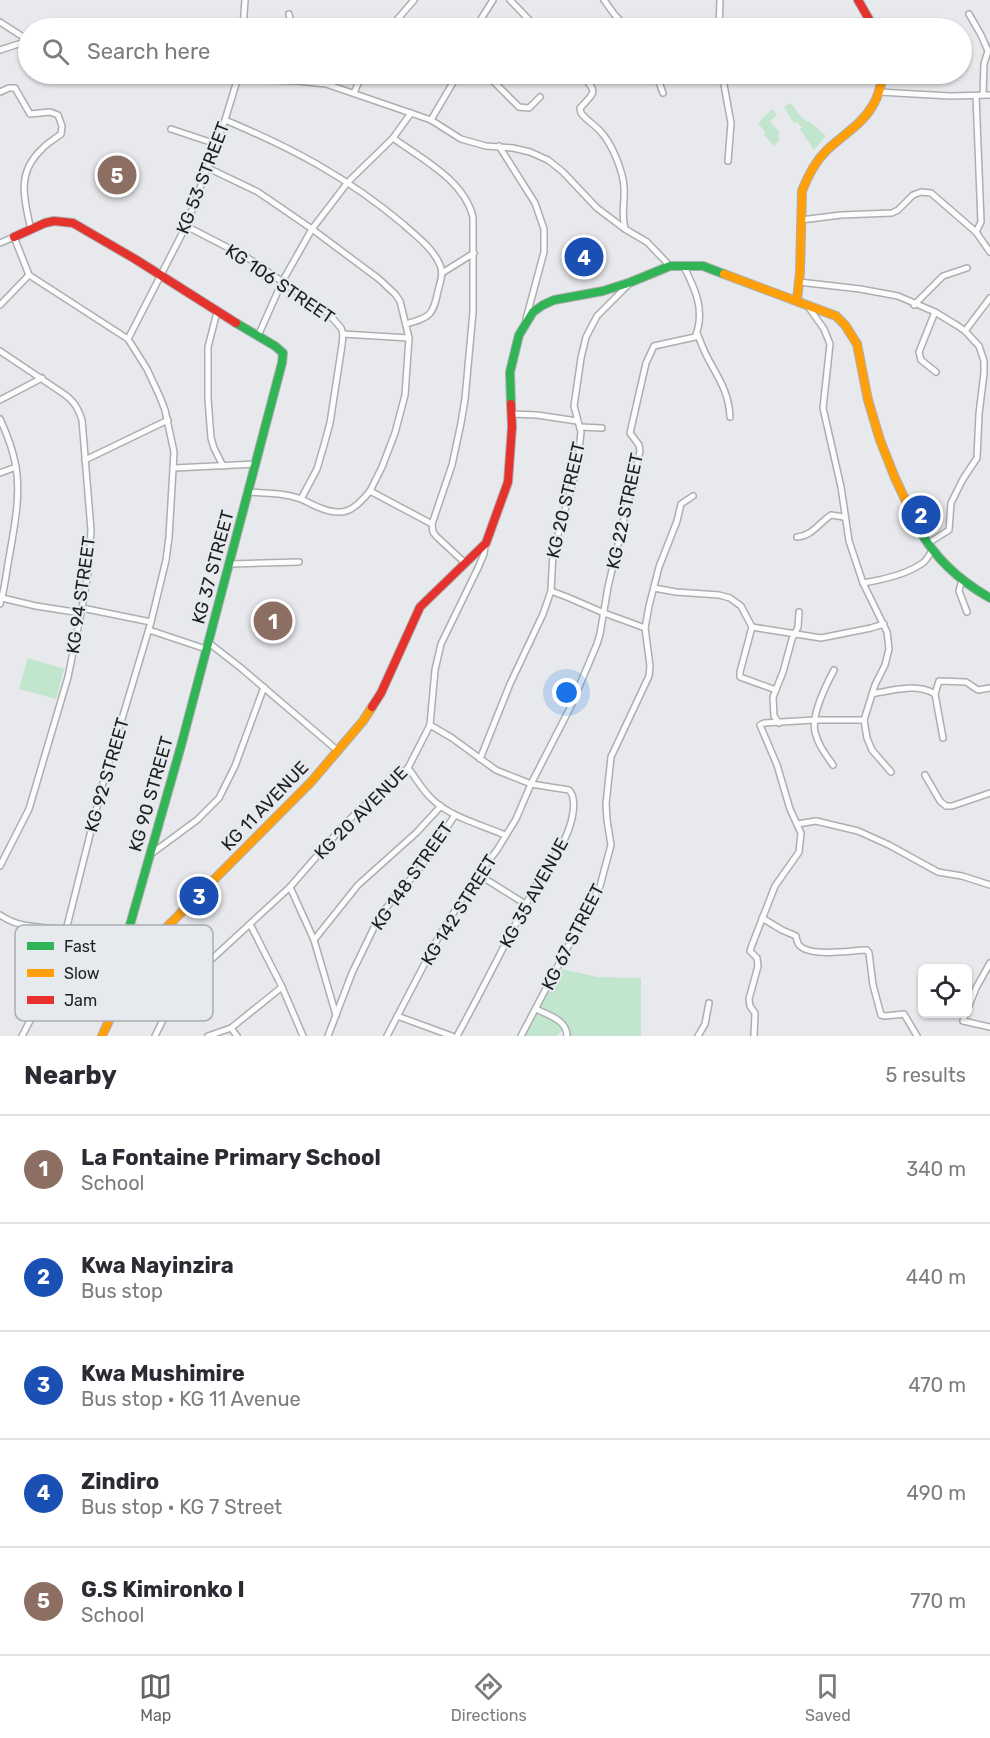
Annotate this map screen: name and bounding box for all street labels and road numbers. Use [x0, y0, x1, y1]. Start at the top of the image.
street label: KG 53 STREET [172, 119, 234, 237]
street label: KG 106 STREET [221, 239, 339, 329]
street label: KG 20 STREET [542, 440, 590, 560]
street label: KG 22 STREET [602, 451, 648, 571]
street label: KG 37 STREET [187, 508, 239, 626]
street label: KG 94 STREET [62, 535, 100, 655]
street label: KG 92 STREET [80, 715, 134, 835]
street label: KG 90 STREET [124, 734, 178, 854]
street label: KG 11 AVENUE [217, 757, 313, 855]
street label: KG 20 AVENUE [310, 762, 412, 864]
street label: KG 148 STREET [367, 818, 457, 934]
street label: KG 35 AVENUE [495, 834, 573, 952]
street label: KG 142 STREET [416, 851, 502, 969]
street label: KG 67 STREET [537, 880, 609, 994]

